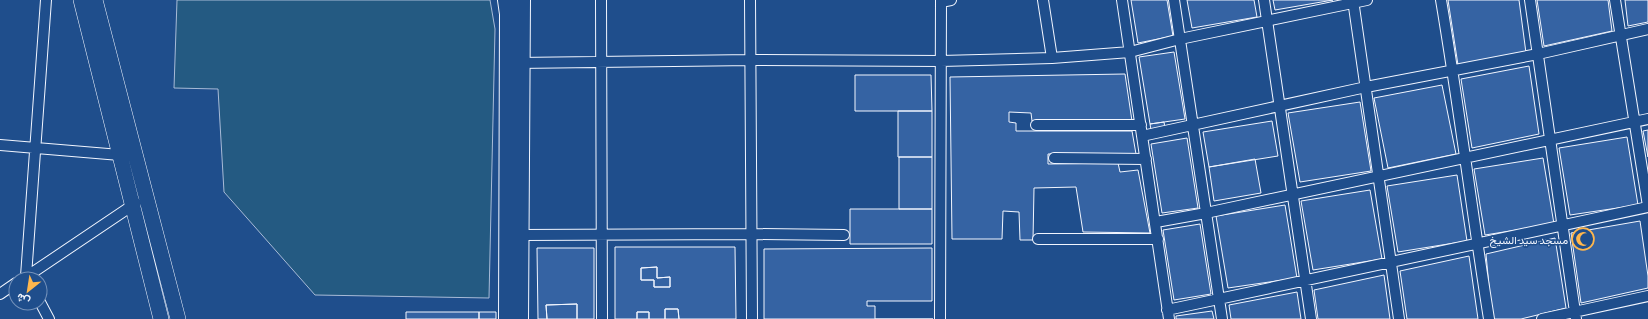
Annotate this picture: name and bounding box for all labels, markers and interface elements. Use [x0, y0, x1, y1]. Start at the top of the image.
mosque icon: مسجد سيد الشيخ [1570, 226, 1596, 252]
place label: مسجد سيد الشيخ [1490, 233, 1568, 248]
north arrow [8, 271, 48, 311]
text: ش [14, 290, 32, 309]

